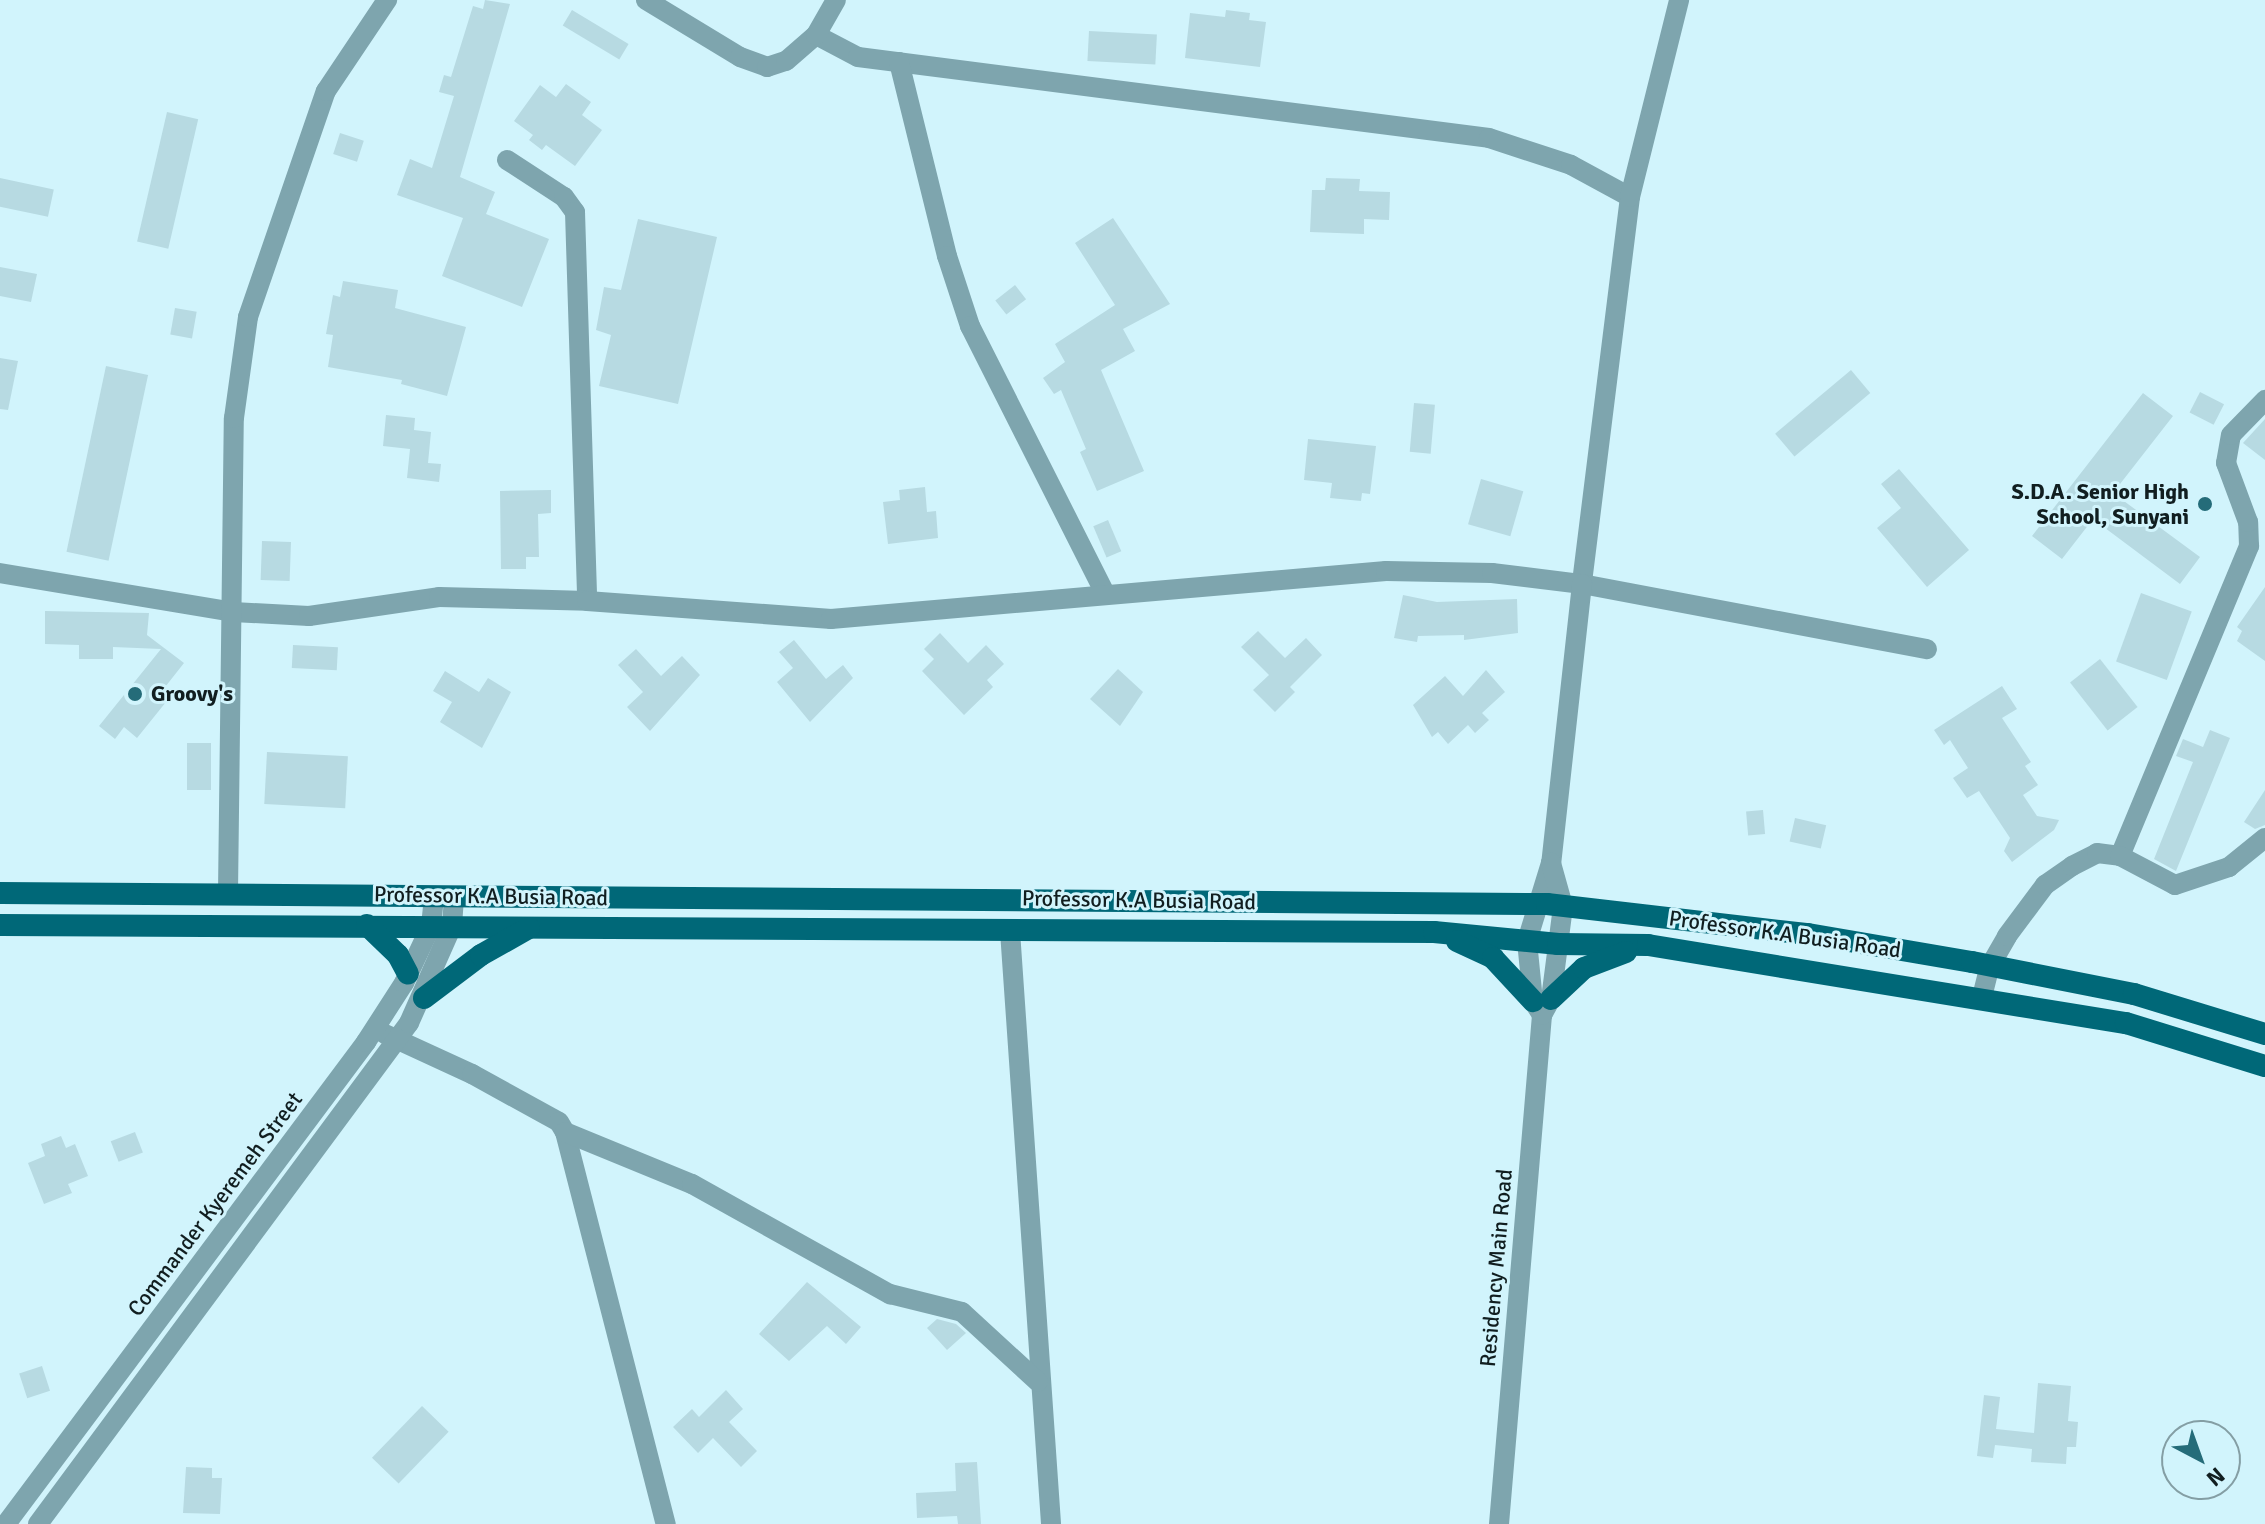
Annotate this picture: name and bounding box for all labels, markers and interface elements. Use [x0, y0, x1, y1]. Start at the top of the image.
place label: S.D.A. Senior High School, Sunyani [2011, 478, 2189, 530]
marker: S.D.A. Senior High School, Sunyani [2196, 495, 2214, 513]
place label: Groovy's [151, 681, 233, 707]
marker: Groovy's [126, 685, 144, 703]
street label: Professor K.A Busia Road [374, 881, 608, 911]
street label: Professor K.A Busia Road [1022, 885, 1256, 915]
street label: Professor K.A Busia Road [1667, 905, 1903, 963]
street label: Commander Kyeremeh Street [122, 1087, 308, 1321]
street label: Residency Main Road [1474, 1168, 1518, 1368]
north arrow [2161, 1420, 2241, 1500]
text: N [2201, 1462, 2230, 1492]

